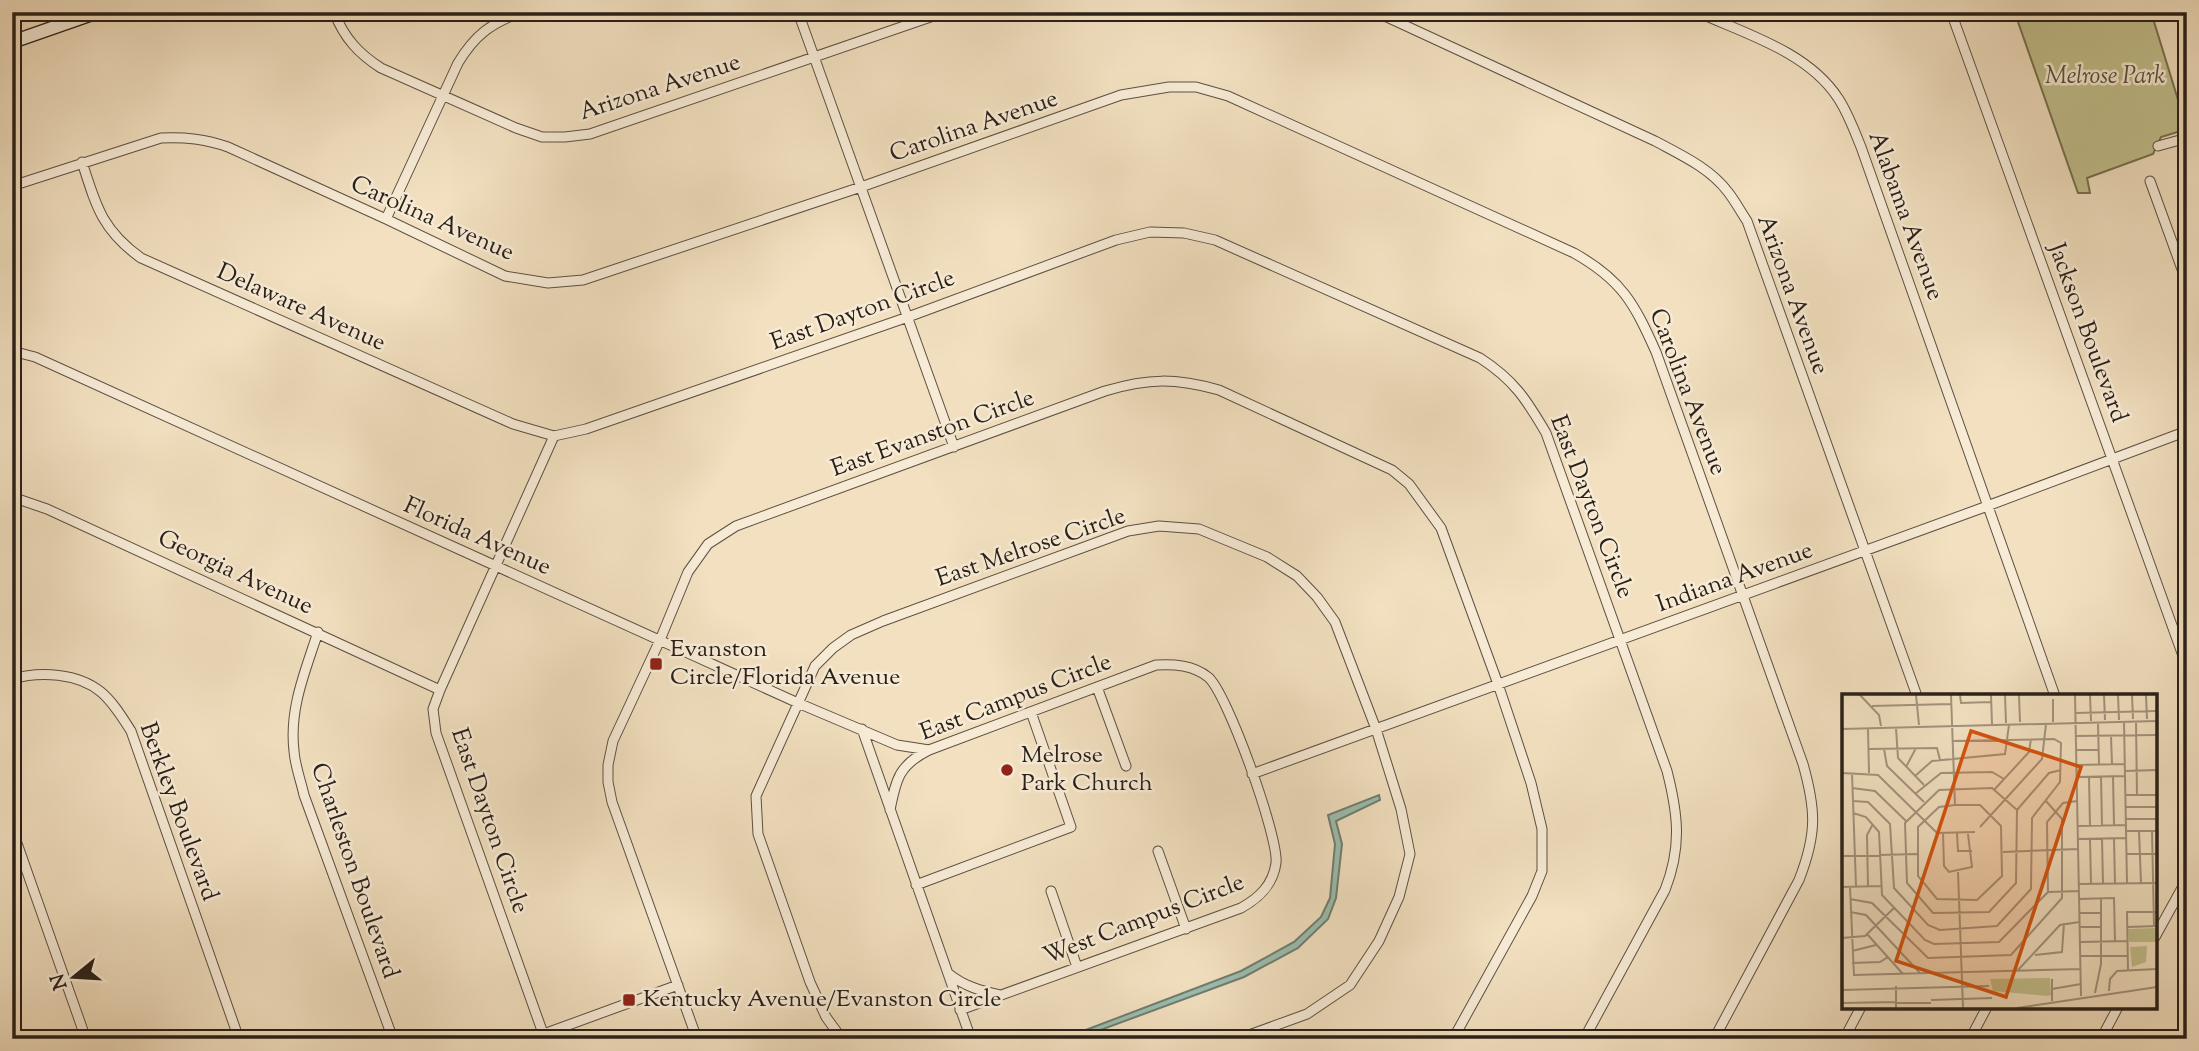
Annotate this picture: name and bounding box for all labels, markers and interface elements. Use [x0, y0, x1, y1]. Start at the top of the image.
street label: Arizona Avenue [575, 46, 745, 130]
park label: Melrose Park [2045, 60, 2165, 94]
street label: Carolina Avenue [885, 82, 1063, 172]
street label: Alabama Avenue [1859, 127, 1951, 305]
street label: Carolina Avenue [345, 168, 519, 270]
street label: Arizona Avenue [1747, 210, 1837, 380]
street label: Jackson Boulevard [2038, 237, 2135, 428]
street label: Delaware Avenue [211, 256, 391, 360]
street label: East Dayton Circle [766, 262, 960, 360]
street label: Carolina Avenue [1640, 304, 1734, 480]
street label: East Evanston Circle [827, 381, 1039, 487]
street label: East Dayton Circle [1540, 410, 1642, 604]
street label: Florida Avenue [398, 489, 556, 585]
street label: East Melrose Circle [932, 500, 1130, 596]
street label: Georgia Avenue [152, 522, 318, 624]
street label: Indiana Avenue [1652, 534, 1818, 622]
place label: Evanston Circle/Florida Avenue [670, 633, 900, 695]
street label: East Campus Circle [915, 646, 1117, 750]
marker: Evanston Circle/Florida Avenue [648, 656, 664, 672]
inset map [1842, 694, 2157, 1009]
street label: Berkley Boulevard [130, 718, 226, 906]
street label: East Dayton Circle [441, 724, 537, 918]
place label: Melrose Park Church [1021, 739, 1153, 801]
street label: Charleston Boulevard [301, 759, 407, 984]
marker: Melrose Park Church [999, 762, 1015, 778]
street label: West Campus Circle [1039, 866, 1249, 974]
north arrow [38, 942, 108, 1012]
text: N [45, 970, 75, 993]
place label: Kentucky Avenue/Evanston Circle [643, 983, 1001, 1017]
marker: Kentucky Avenue/Evanston Circle [621, 992, 637, 1008]

